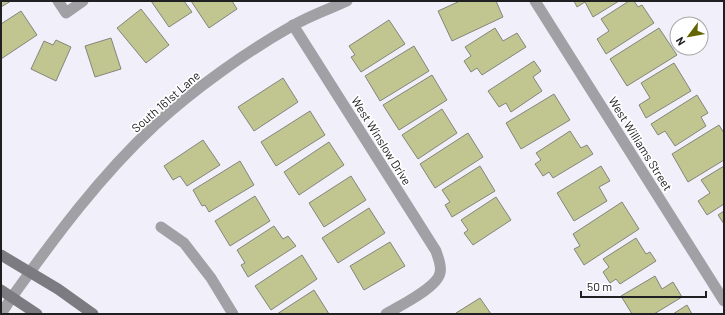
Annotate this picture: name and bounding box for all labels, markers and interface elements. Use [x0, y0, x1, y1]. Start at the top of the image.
north arrow [669, 16, 709, 56]
text: N [673, 35, 688, 48]
street label: South 161st Lane [128, 68, 202, 135]
street label: West Winslow Drive [349, 94, 415, 187]
street label: West Williams Street [606, 94, 675, 193]
scale bar [581, 273, 706, 299]
text: 50 m [587, 279, 612, 293]

